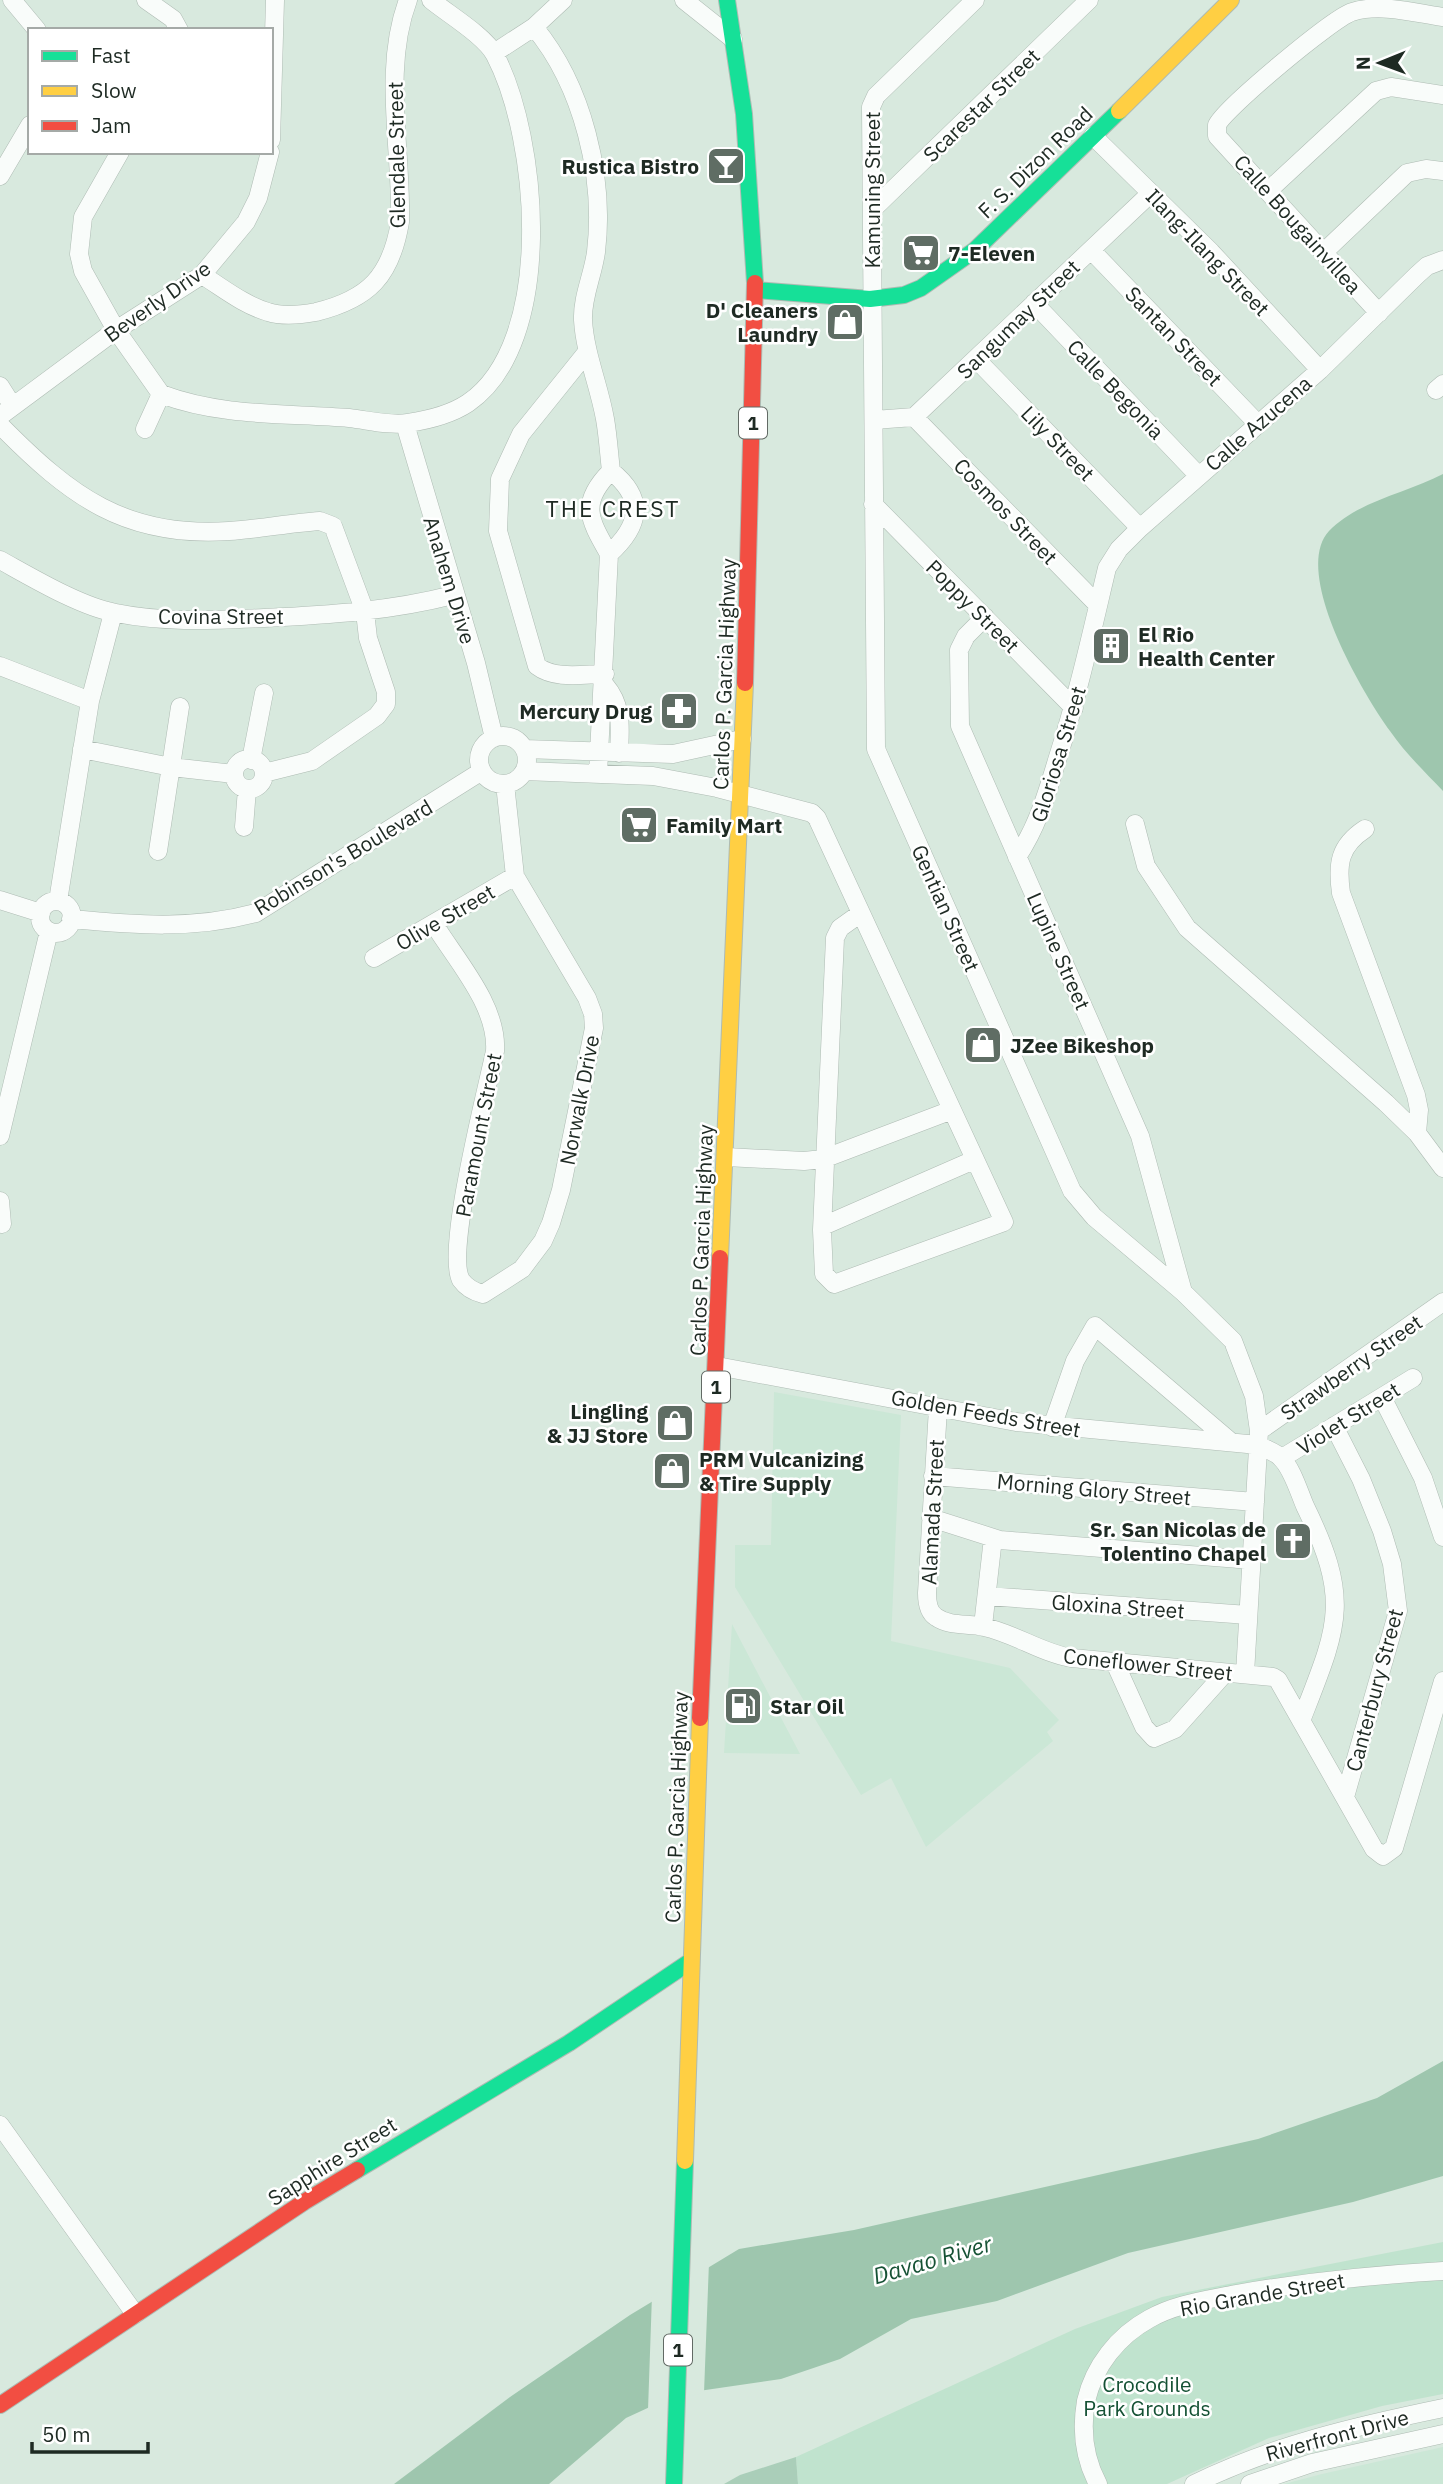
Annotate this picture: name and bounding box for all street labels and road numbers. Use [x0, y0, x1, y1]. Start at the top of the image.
street label: Scarestar Street [917, 42, 1045, 168]
street label: Glendale Street [381, 81, 411, 229]
street label: F. S. Dizon Road [972, 100, 1098, 224]
street label: Kamuning Street [858, 111, 886, 269]
street label: Calle Bougainvillea [1228, 148, 1368, 300]
street label: Ilang-Ilang Street [1140, 182, 1276, 322]
street label: Sangumay Street [950, 253, 1086, 385]
street label: Beverly Drive [98, 254, 216, 348]
street label: Santan Street [1119, 280, 1229, 392]
street label: Calle Begonia [1061, 333, 1171, 445]
street label: Calle Azucena [1199, 369, 1317, 477]
street label: Lily Street [1015, 399, 1101, 487]
road number: 1 [739, 408, 767, 438]
street label: Cosmos Street [948, 452, 1064, 570]
street label: Anahem Drive [417, 513, 483, 647]
street label: Poppy Street [920, 553, 1026, 659]
street label: Carlos P. Garcia Highway [706, 557, 742, 790]
street label: Covina Street [158, 602, 284, 630]
street label: Gloriosa Street [1024, 683, 1092, 825]
street label: Robinson's Boulevard [248, 793, 438, 921]
street label: Gentian Street [905, 840, 987, 976]
street label: Olive Street [390, 877, 500, 957]
street label: Lupine Street [1021, 888, 1097, 1014]
street label: Norwalk Drive [553, 1033, 605, 1167]
street label: Paramount Street [448, 1051, 508, 1219]
street label: Carlos P. Garcia Highway [683, 1123, 719, 1356]
street label: Strawberry Street [1275, 1308, 1427, 1426]
road number: 1 [702, 1372, 730, 1402]
street label: Violet Street [1291, 1375, 1405, 1461]
street label: Golden Feeds Street [889, 1383, 1083, 1443]
street label: Alamada Street [914, 1438, 950, 1586]
street label: Morning Glory Street [996, 1467, 1192, 1511]
street label: Gloxina Street [1050, 1587, 1186, 1625]
street label: Canterbury Street [1339, 1605, 1409, 1775]
street label: Coneflower Street [1062, 1641, 1234, 1687]
street label: Carlos P. Garcia Highway [658, 1690, 694, 1923]
street label: Sapphire Street [262, 2110, 402, 2212]
street label: Rio Grande Street [1177, 2266, 1347, 2322]
road number: 1 [664, 2334, 692, 2366]
street label: Riverfront Drive [1262, 2402, 1412, 2468]

